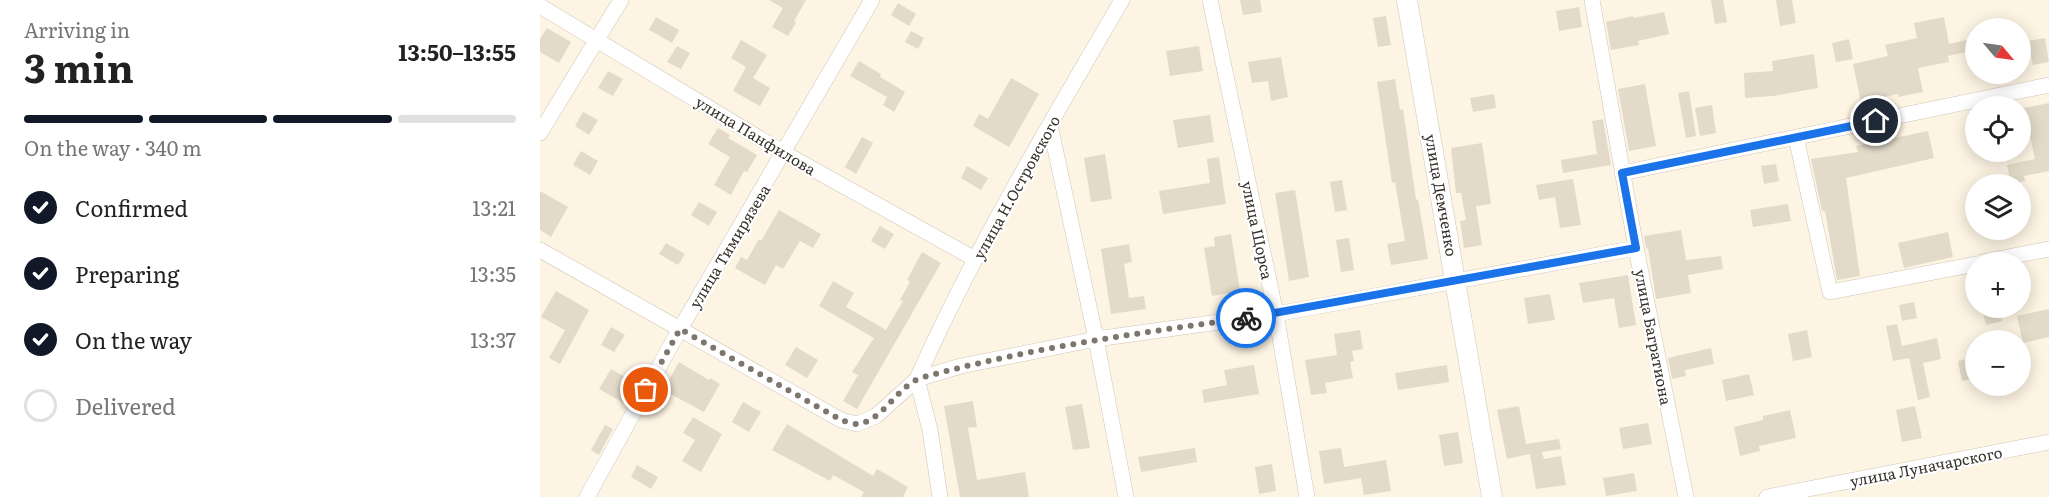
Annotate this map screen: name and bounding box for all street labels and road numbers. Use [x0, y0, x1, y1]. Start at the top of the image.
street label: улица Панфилова [691, 90, 821, 181]
street label: улица Н.Островского [967, 111, 1065, 263]
street label: улица Демченко [1420, 132, 1464, 258]
street label: улица Тимирязева [683, 179, 776, 312]
street label: улица Щорса [1236, 179, 1280, 282]
street label: улица Багратиона [1630, 267, 1679, 408]
street label: улица Луначарского [1848, 440, 2004, 492]

